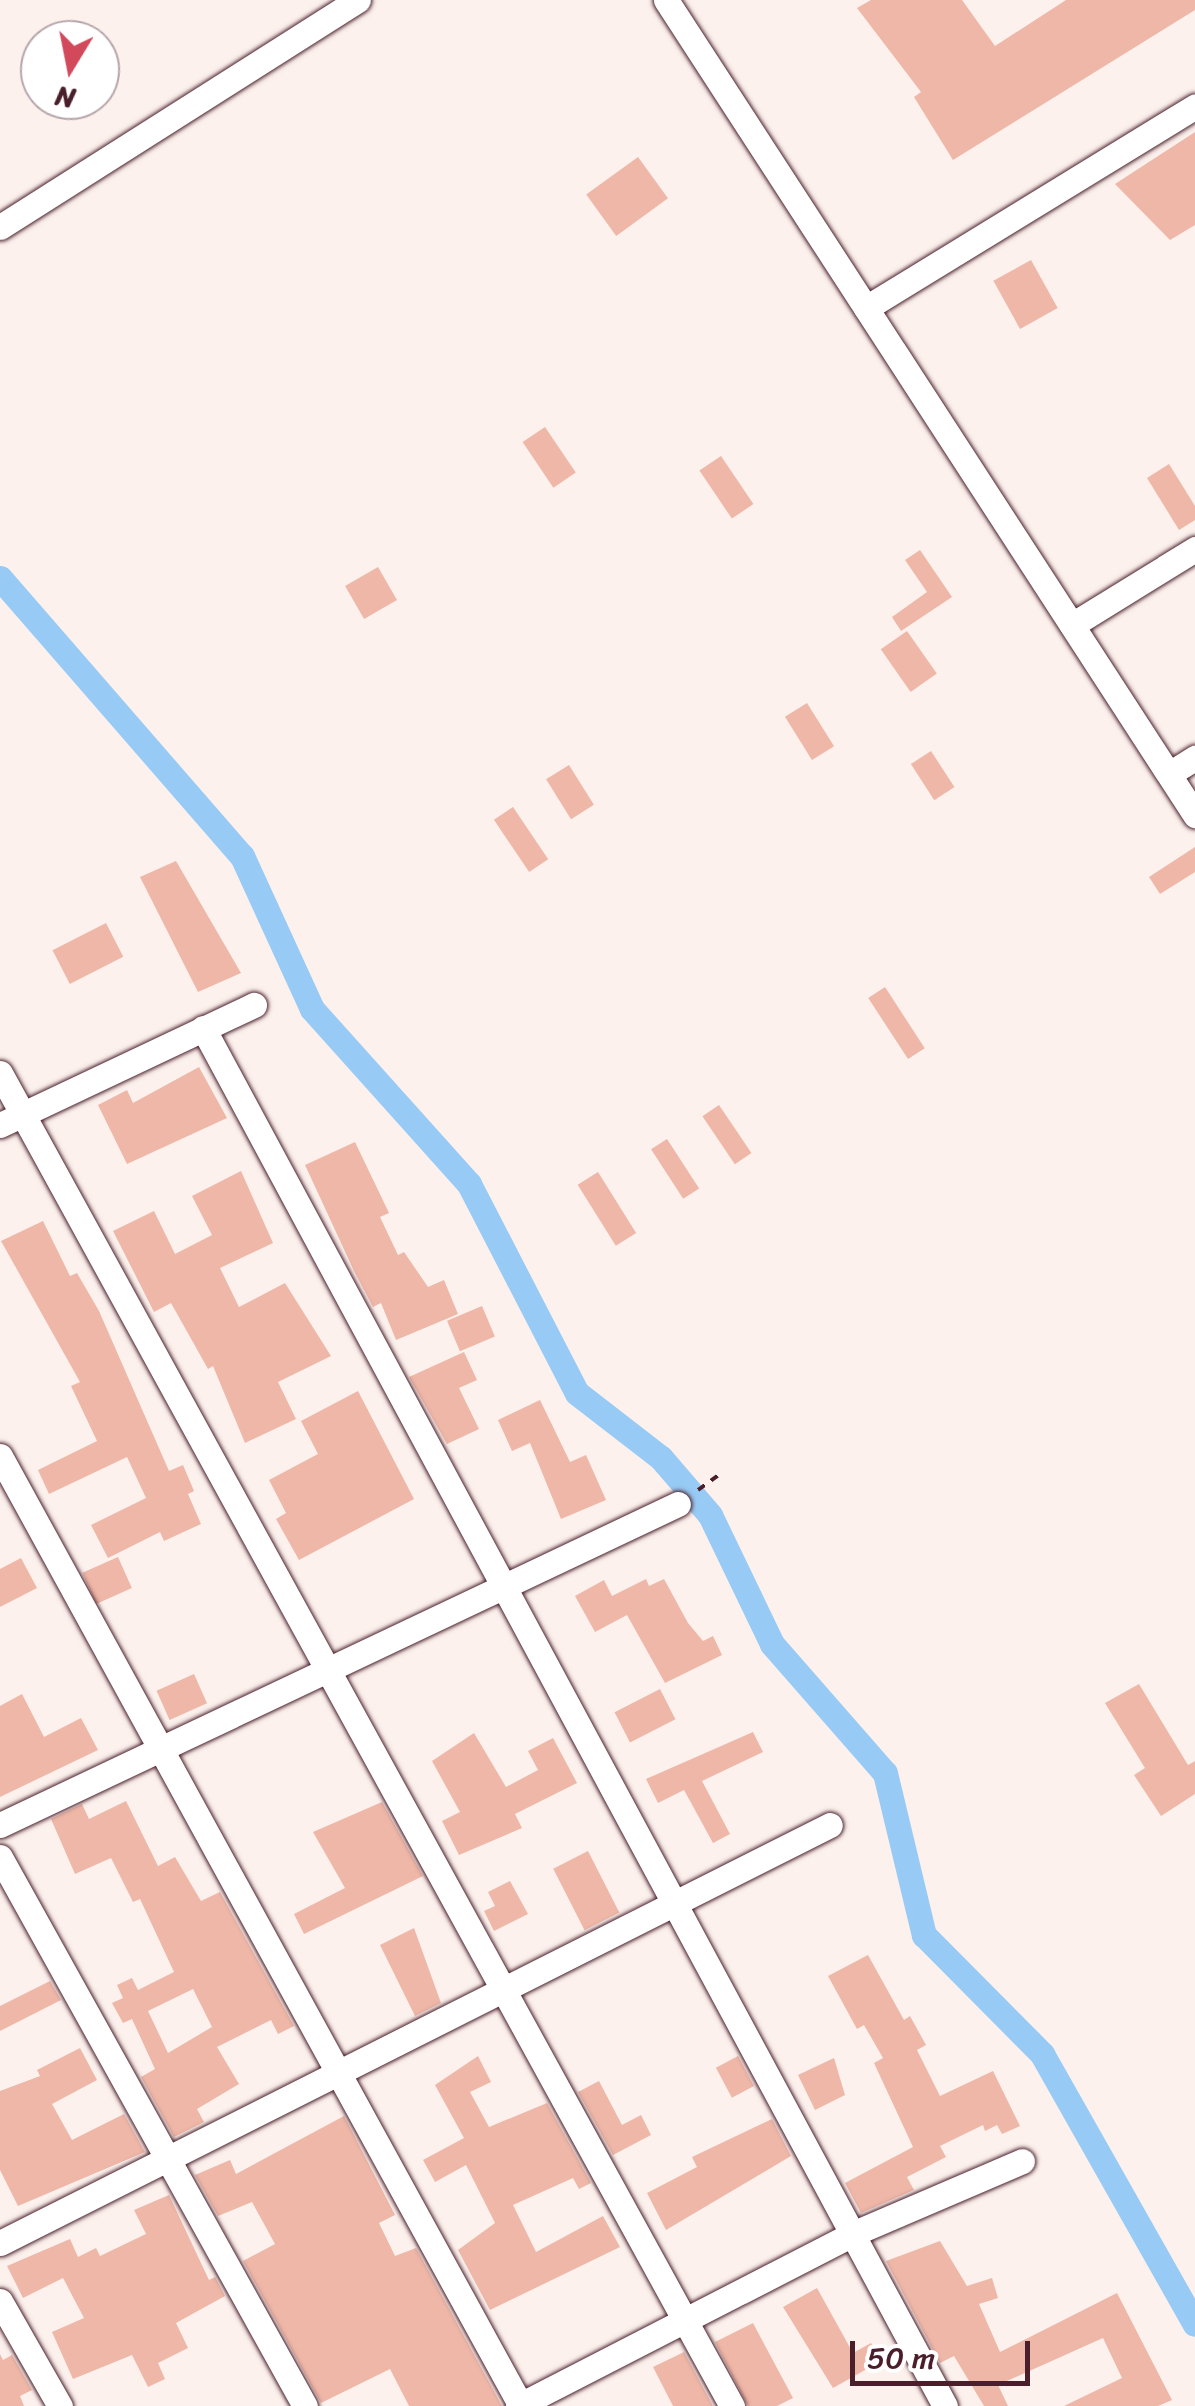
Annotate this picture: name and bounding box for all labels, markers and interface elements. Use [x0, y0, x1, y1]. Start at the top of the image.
north arrow [20, 20, 120, 120]
text: N [51, 72, 79, 124]
scale bar [855, 2321, 1035, 2383]
text: 50 m [867, 2331, 935, 2385]

